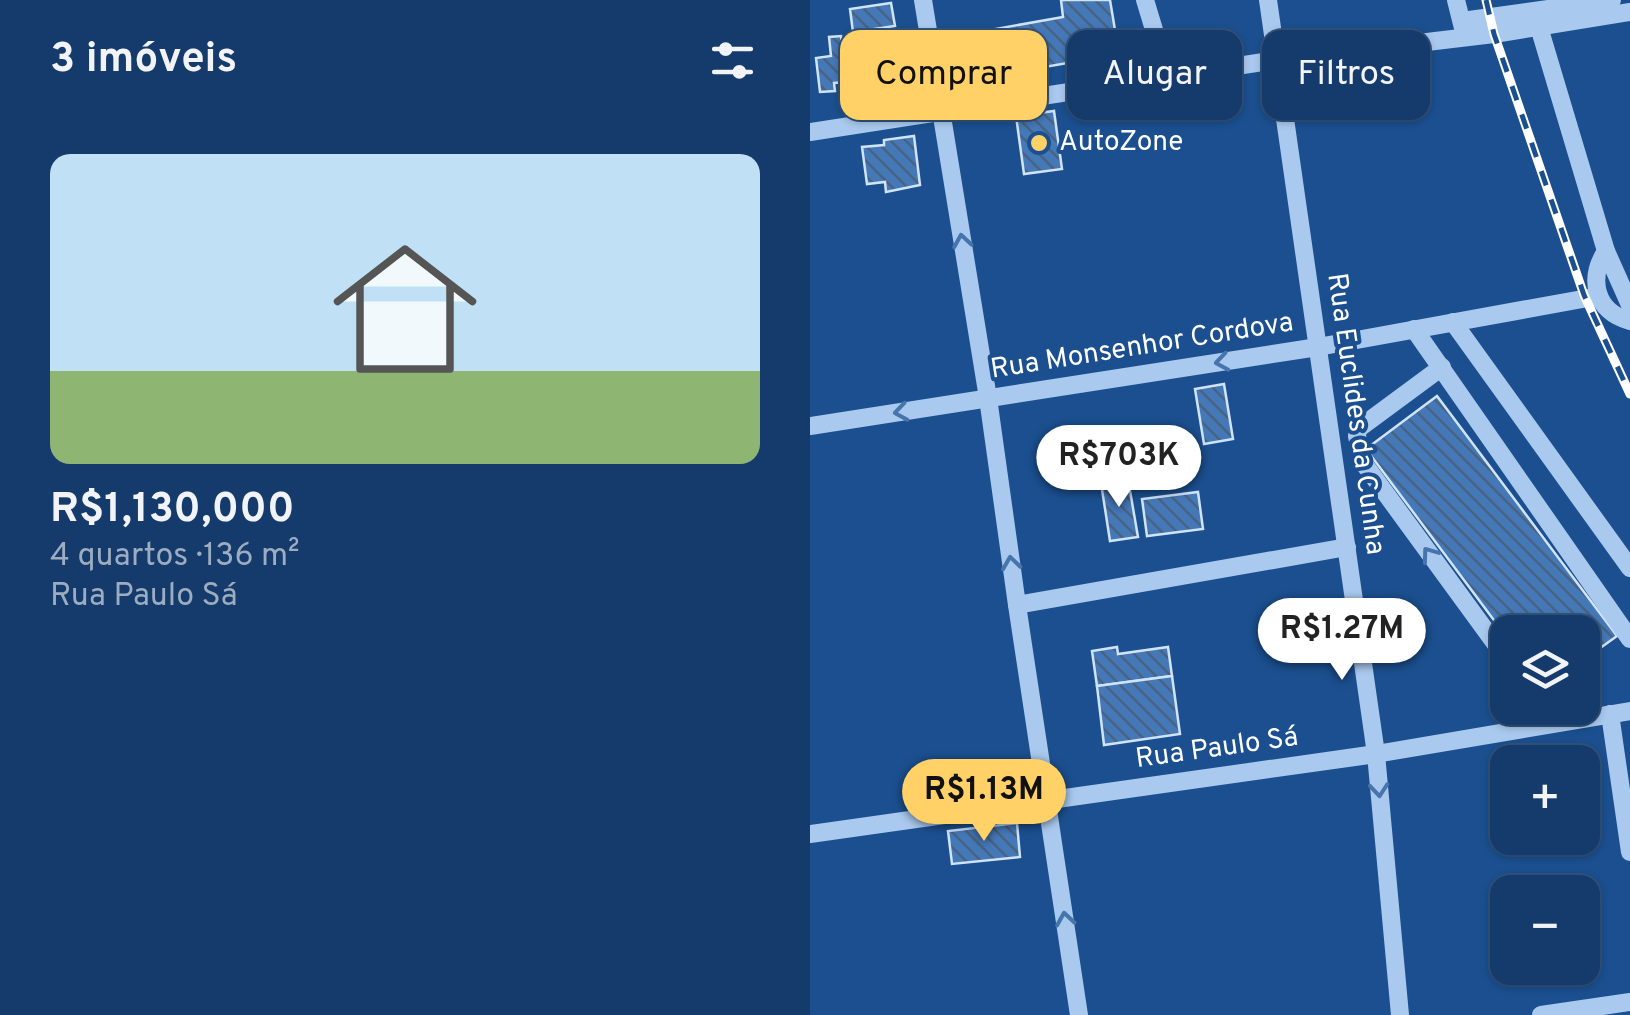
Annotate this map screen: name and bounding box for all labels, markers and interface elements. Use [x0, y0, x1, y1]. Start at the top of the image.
chip: Comprar [840, 30, 1047, 120]
chip: Alugar [1067, 30, 1242, 120]
chip: Filtros [1262, 30, 1430, 120]
icon: filters [705, 33, 760, 88]
text: 3 imóveis [50, 34, 237, 87]
place label: AutoZone [1059, 125, 1183, 161]
marker: AutoZone [1028, 132, 1050, 154]
icon: home [315, 219, 495, 399]
one-way arrow [952, 233, 973, 250]
street label: Rua Euclides da Cunha [1317, 271, 1393, 557]
street label: Rua Monsenhor Cordova [988, 305, 1296, 389]
one-way arrow [1213, 351, 1230, 372]
one-way arrow [892, 401, 909, 422]
pin: R$703K [1038, 425, 1200, 510]
text: R$703K [1058, 437, 1180, 477]
text: R$1,130,000 [50, 484, 295, 537]
text: 4 quartos · 136 m² [50, 537, 300, 577]
one-way arrow [1424, 547, 1441, 565]
one-way arrow [1001, 554, 1022, 570]
text: Rua Paulo Sá [50, 577, 238, 617]
pin: R$1.27M [1250, 598, 1434, 683]
text: R$1.27M [1280, 610, 1404, 650]
map controls [1490, 615, 1600, 985]
button: layers [1490, 615, 1600, 725]
street label: Rua Paulo Sá [1133, 720, 1301, 778]
button: + [1490, 745, 1600, 855]
pin: R$1.13M [892, 759, 1076, 844]
text: R$1.13M [924, 771, 1044, 811]
one-way arrow [1368, 783, 1390, 799]
button: − [1490, 875, 1600, 985]
one-way arrow [1055, 910, 1076, 927]

